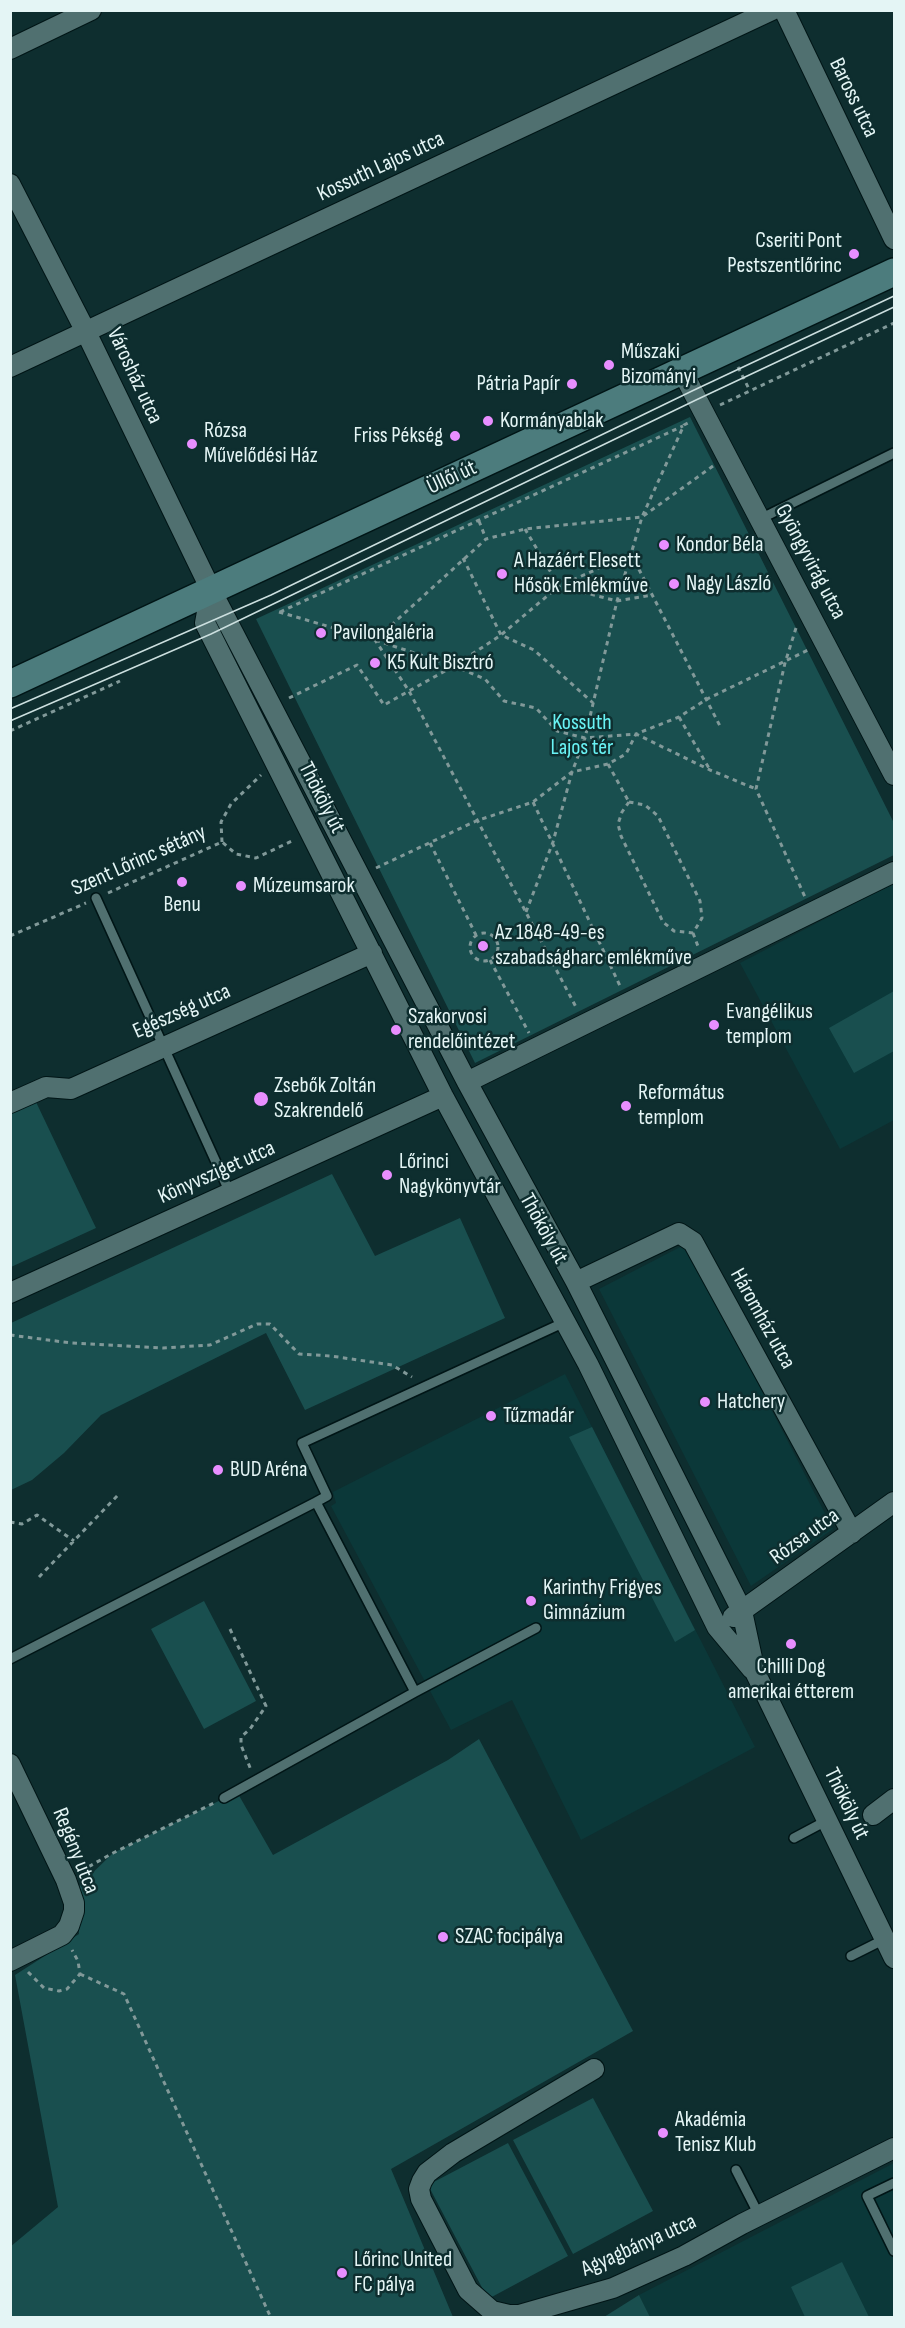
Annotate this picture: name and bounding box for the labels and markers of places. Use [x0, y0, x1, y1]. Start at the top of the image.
place label: Cseriti Pont Pestszentlőrinc [727, 228, 842, 280]
marker: Cseriti Pont Pestszentlőrinc [847, 247, 861, 261]
place label: Műszaki Bizományi [621, 339, 696, 390]
marker: Műszaki Bizományi [602, 358, 616, 372]
place label: Pátria Papír [476, 371, 560, 397]
marker: Pátria Papír [565, 377, 579, 391]
place label: Kormányablak [500, 408, 604, 434]
marker: Kormányablak [481, 414, 495, 428]
place label: Rózsa Művelődési Ház [204, 418, 318, 470]
place label: Friss Pékség [353, 423, 443, 449]
marker: Friss Pékség [448, 429, 462, 443]
marker: Rózsa Művelődési Ház [185, 437, 199, 451]
place label: Kondor Béla [676, 532, 763, 558]
marker: Kondor Béla [657, 538, 671, 552]
place label: A Hazáért Elesett Hősök Emlékműve [514, 548, 648, 600]
marker: A Hazáért Elesett Hősök Emlékműve [495, 567, 509, 581]
place label: Nagy László [686, 571, 771, 597]
marker: Nagy László [667, 577, 681, 591]
place label: Pavilongaléria [333, 620, 434, 646]
marker: Pavilongaléria [314, 626, 328, 640]
place label: K5 Kult Bisztró [387, 650, 494, 676]
marker: K5 Kult Bisztró [368, 656, 382, 670]
place label: Múzeumsarok [253, 873, 355, 899]
marker: Benu [175, 875, 189, 889]
marker: Múzeumsarok [234, 879, 248, 893]
place label: Benu [163, 892, 201, 918]
place label: Az 1848-49-es szabadságharc emlékműve [495, 920, 692, 972]
marker: Az 1848-49-es szabadságharc emlékműve [476, 939, 490, 953]
place label: Evangélikus templom [726, 999, 813, 1050]
place label: Szakorvosi rendelőintézet [408, 1004, 516, 1056]
marker: Evangélikus templom [707, 1018, 721, 1032]
marker: Szakorvosi rendelőintézet [389, 1023, 403, 1037]
place label: Zsebők Zoltán Szakrendelő [274, 1073, 376, 1124]
place label: Református templom [638, 1080, 724, 1132]
marker: Zsebők Zoltán Szakrendelő [252, 1090, 270, 1108]
marker: Református templom [619, 1099, 633, 1113]
place label: Lőrinci Nagykönyvtár [399, 1149, 501, 1200]
marker: Lőrinci Nagykönyvtár [380, 1168, 394, 1182]
place label: Hatchery [717, 1389, 785, 1415]
marker: Hatchery [698, 1395, 712, 1409]
place label: Tűzmadár [503, 1403, 574, 1429]
marker: Tűzmadár [484, 1409, 498, 1423]
place label: BUD Aréna [230, 1457, 307, 1483]
marker: BUD Aréna [211, 1463, 225, 1477]
place label: Karinthy Frigyes Gimnázium [543, 1575, 662, 1627]
marker: Karinthy Frigyes Gimnázium [524, 1594, 538, 1608]
marker: Chilli Dog amerikai étterem [784, 1637, 798, 1651]
place label: Chilli Dog amerikai étterem [728, 1654, 854, 1706]
place label: SZAC focipálya [455, 1924, 563, 1950]
marker: SZAC focipálya [436, 1930, 450, 1944]
place label: Akadémia Tenisz Klub [675, 2107, 756, 2158]
marker: Akadémia Tenisz Klub [656, 2126, 670, 2140]
place label: Lőrinc United FC pálya [354, 2247, 452, 2298]
marker: Lőrinc United FC pálya [335, 2266, 349, 2280]

